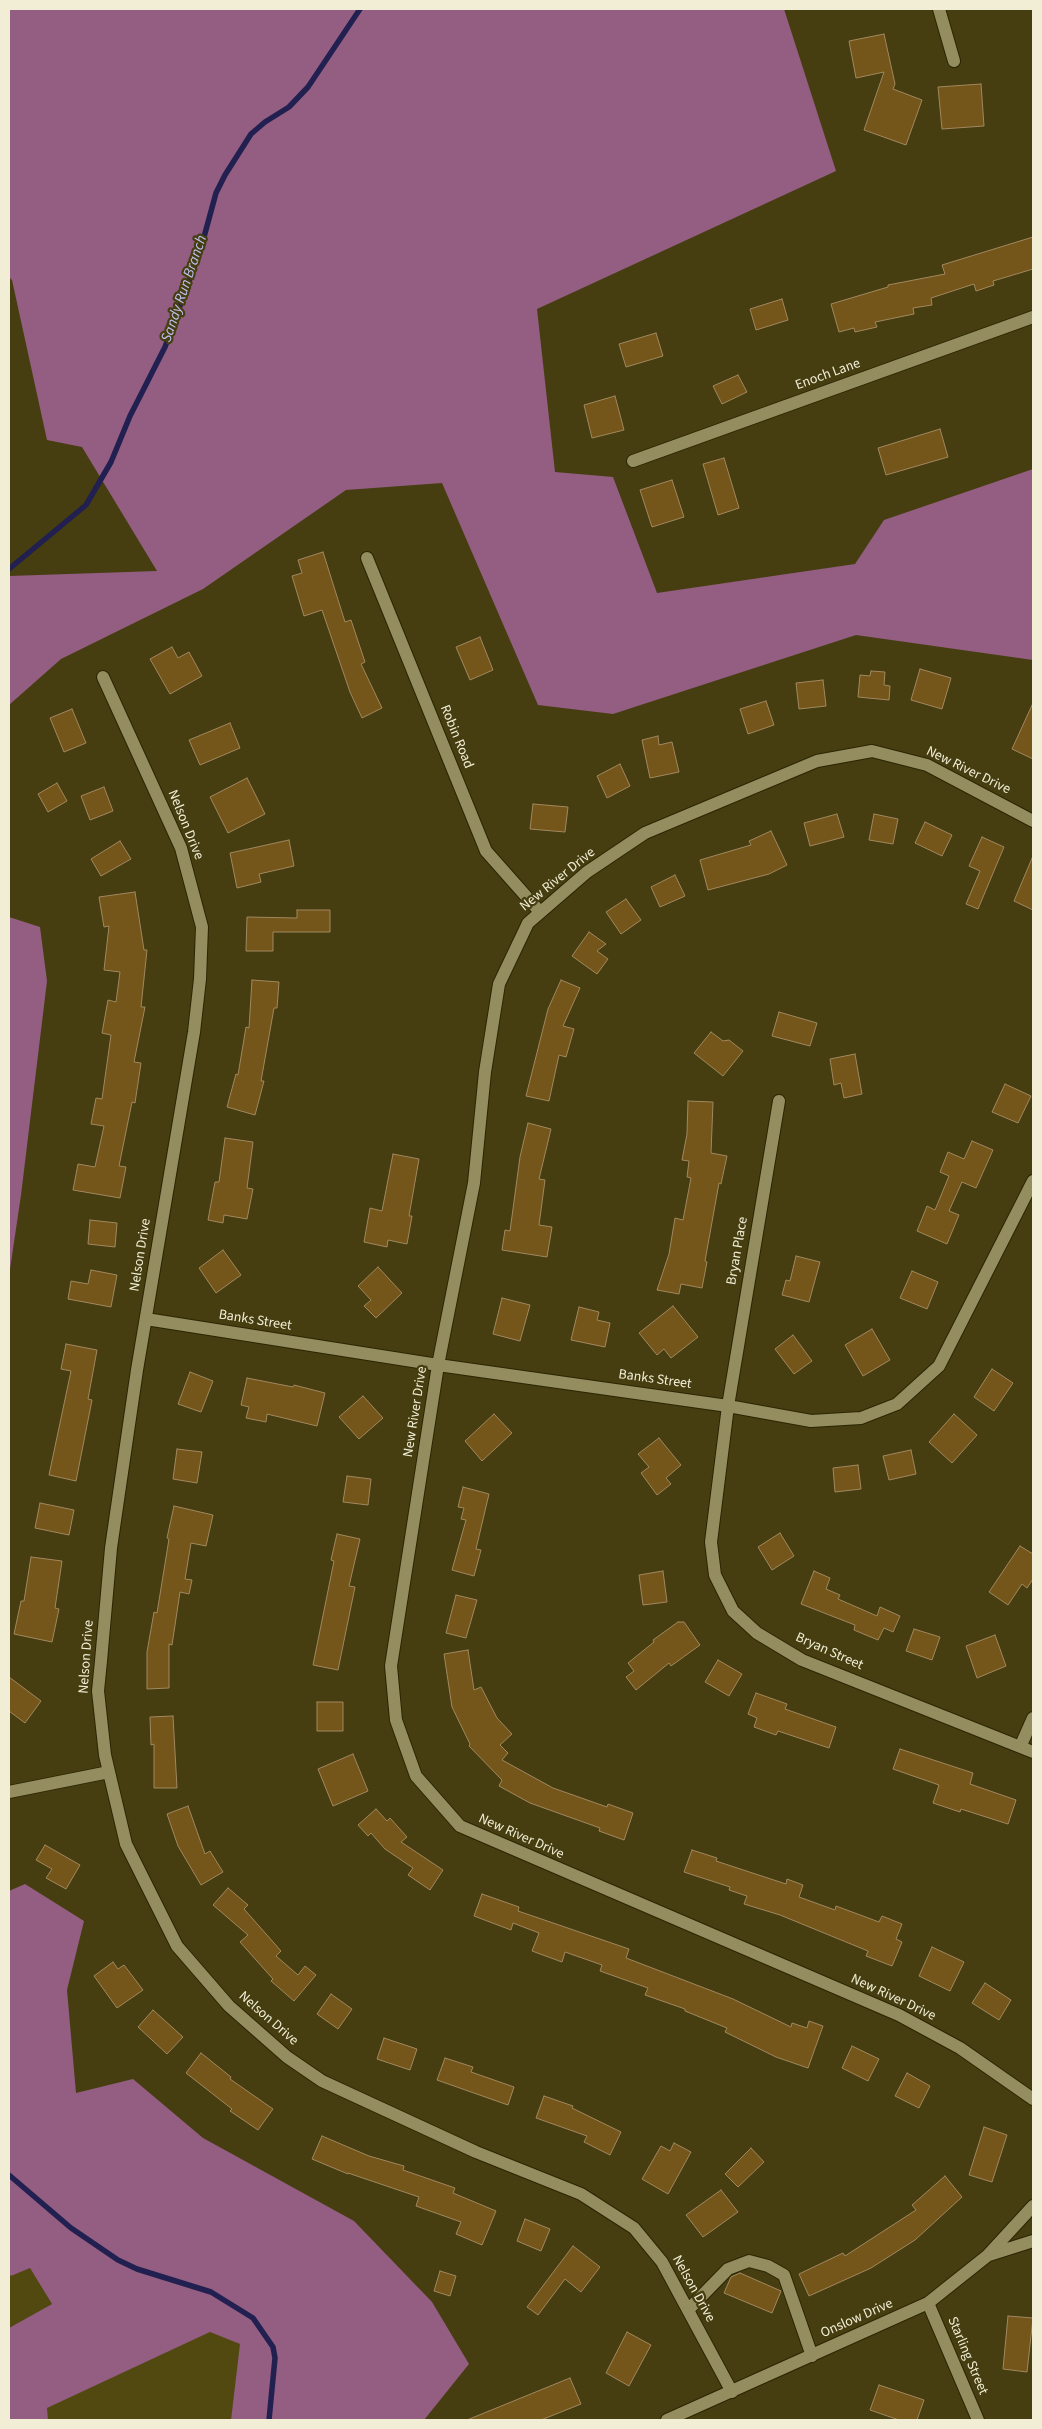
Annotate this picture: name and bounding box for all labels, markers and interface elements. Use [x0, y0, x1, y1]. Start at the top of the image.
water label: Sandy Run Branch [158, 233, 212, 345]
street label: Enoch Lane [793, 355, 863, 395]
street label: Robin Road [436, 703, 476, 771]
street label: New River Drive [923, 743, 1013, 799]
street label: Nelson Drive [163, 788, 207, 862]
street label: New River Drive [517, 845, 599, 915]
street label: Bryan Place [724, 1216, 752, 1286]
street label: Nelson Drive [127, 1217, 155, 1293]
street label: Banks Street [217, 1307, 293, 1335]
street label: New River Drive [401, 1365, 431, 1459]
street label: Banks Street [617, 1367, 693, 1393]
street label: Nelson Drive [76, 1620, 98, 1694]
street label: Bryan Street [793, 1630, 865, 1674]
street label: New River Drive [476, 1811, 566, 1863]
street label: New River Drive [848, 1971, 938, 2025]
street label: Nelson Drive [235, 1988, 301, 2050]
street label: Nelson Drive [668, 2253, 718, 2325]
street label: Onslow Drive [818, 2296, 896, 2342]
street label: Starling Street [943, 2314, 991, 2398]

